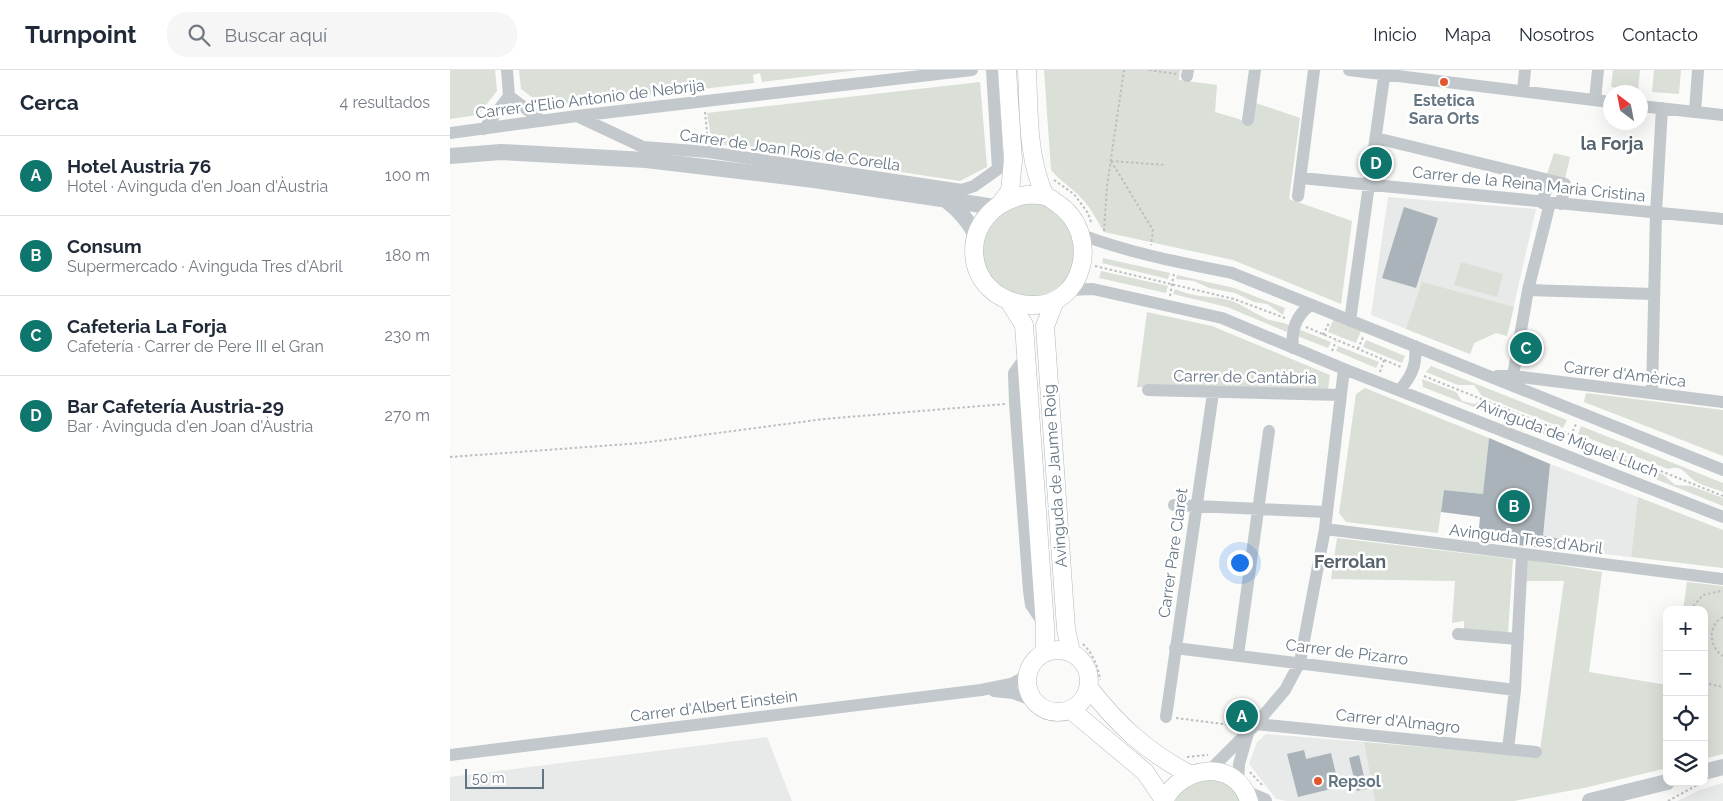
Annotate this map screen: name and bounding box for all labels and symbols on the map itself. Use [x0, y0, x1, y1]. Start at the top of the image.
street label: Carrer d'Elio Antonio de Nebrija [474, 76, 706, 122]
marker: Estetica Sara Orts [1438, 76, 1450, 88]
north arrow [1603, 85, 1648, 130]
place label: Estetica Sara Orts [1409, 91, 1479, 128]
street label: Carrer de Joan Roís de Corella [678, 125, 902, 175]
district label: la Forja [1580, 133, 1644, 154]
pin: D [1360, 144, 1392, 182]
street label: Carrer de la Reina Maria Cristina [1411, 162, 1647, 206]
pin: C [1510, 329, 1542, 367]
street label: Carrer d'Amèrica [1563, 357, 1687, 391]
street label: Carrer de Cantàbria [1173, 366, 1317, 388]
street label: Avinguda de Jaume Roig [1039, 384, 1071, 568]
street label: Avinguda de Miguel Lluch [1475, 395, 1661, 481]
street label: Carrer Pare Claret [1154, 486, 1192, 619]
pin: B [1498, 487, 1530, 525]
street label: Avinguda Tres d'Abril [1448, 520, 1604, 558]
your location [1227, 550, 1253, 576]
district label: Ferrolan [1314, 551, 1386, 572]
street label: Carrer de Pizarro [1285, 635, 1409, 669]
street label: Carrer d'Albert Einstein [629, 686, 799, 726]
pin: A [1226, 697, 1258, 735]
street label: Carrer d'Almagro [1335, 705, 1461, 737]
scale bar [465, 766, 544, 789]
place label: Repsol [1328, 772, 1382, 791]
marker: Repsol [1312, 775, 1324, 787]

